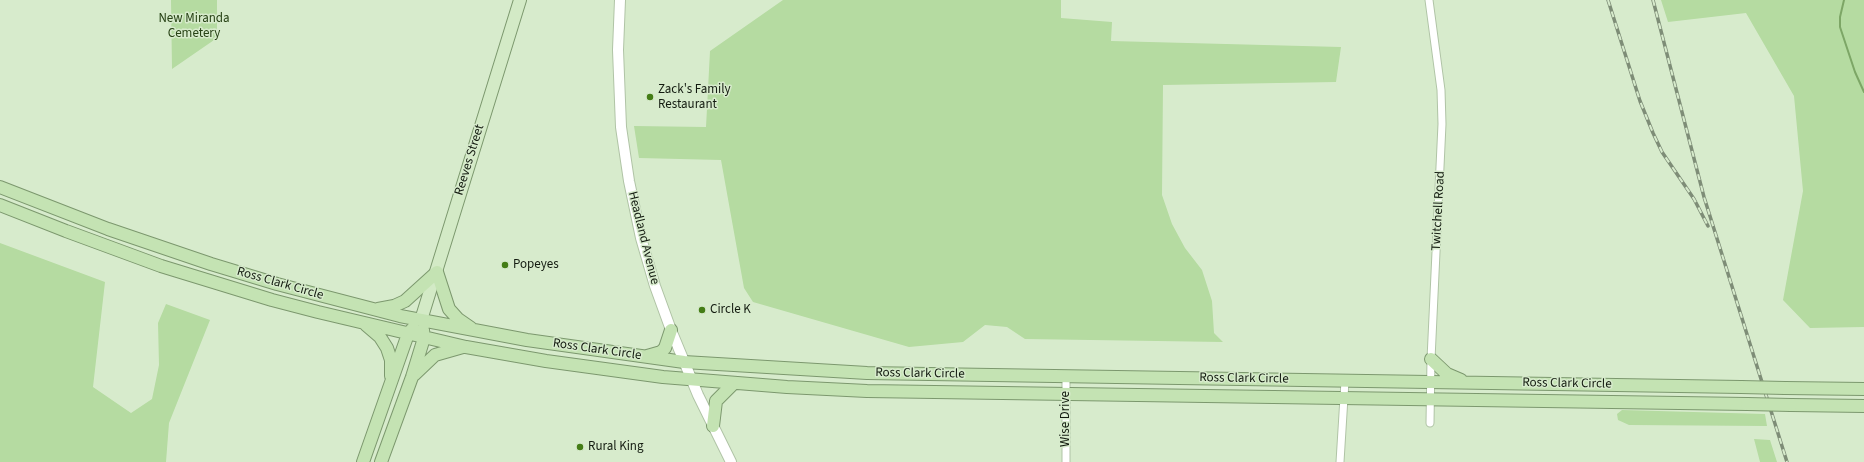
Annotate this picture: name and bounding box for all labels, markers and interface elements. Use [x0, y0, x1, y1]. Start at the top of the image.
park label: New Miranda Cemetery [158, 11, 230, 42]
place label: Zack's Family Restaurant [658, 82, 731, 113]
marker: Zack's Family Restaurant [645, 92, 655, 102]
street label: Reeves Street [452, 123, 488, 197]
street label: Twitchell Road [1429, 171, 1449, 251]
street label: Headland Avenue [624, 190, 662, 286]
place label: Popeyes [513, 257, 559, 273]
marker: Popeyes [500, 260, 510, 270]
street label: Ross Clark Circle [235, 264, 325, 304]
place label: Circle K [710, 302, 751, 318]
marker: Circle K [697, 305, 707, 315]
street label: Ross Clark Circle [552, 336, 642, 364]
street label: Ross Clark Circle [875, 365, 965, 383]
street label: Ross Clark Circle [1199, 370, 1289, 388]
street label: Ross Clark Circle [1522, 375, 1612, 393]
street label: Wise Drive [1058, 391, 1074, 447]
place label: Rural King [588, 439, 644, 455]
marker: Rural King [575, 442, 585, 452]

